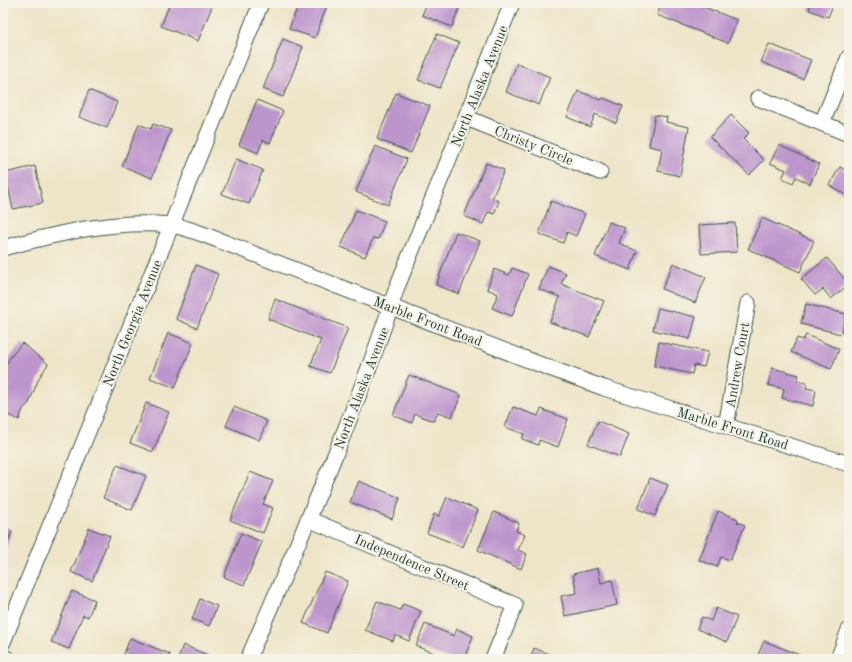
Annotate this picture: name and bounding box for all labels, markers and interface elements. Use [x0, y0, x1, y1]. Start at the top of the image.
street label: North Alaska Avenue [449, 24, 511, 149]
street label: Christy Circle [492, 124, 575, 168]
street label: North Georgia Avenue [101, 258, 165, 389]
street label: Marble Front Road [371, 295, 484, 349]
street label: Andrew Court [724, 321, 752, 409]
street label: North Alaska Avenue [332, 325, 392, 452]
street label: Marble Front Road [675, 405, 790, 453]
street label: Independence Street [352, 532, 471, 593]

